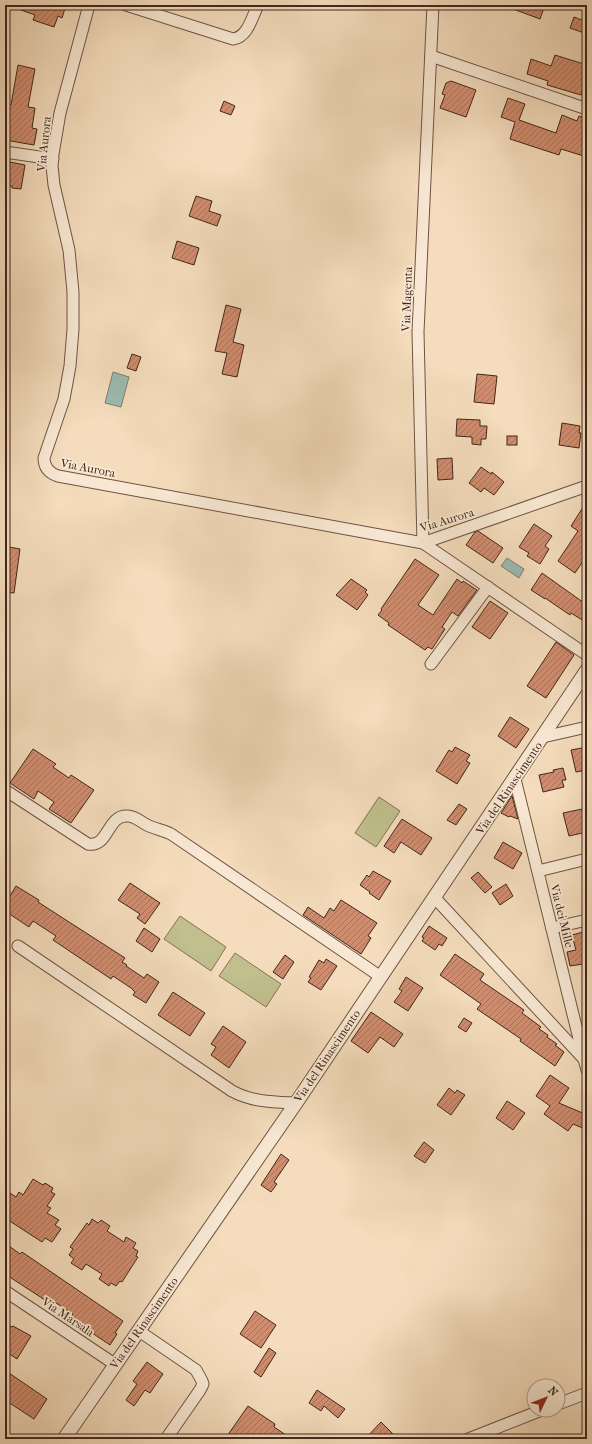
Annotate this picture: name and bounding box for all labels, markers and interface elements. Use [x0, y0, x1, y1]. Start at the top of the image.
street label: Via Aurora [34, 115, 54, 173]
street label: Via Magenta [399, 266, 415, 333]
street label: Via Aurora [58, 456, 117, 480]
street label: Via Aurora [417, 505, 476, 535]
street label: Via del Rinascimento [472, 739, 545, 838]
street label: Via dei Mille [547, 882, 577, 949]
street label: Via del Rinascimento [290, 1007, 363, 1106]
street label: Via del Rinascimento [106, 1274, 181, 1372]
street label: Via Marsala [38, 1294, 97, 1340]
north arrow [526, 1378, 566, 1418]
text: N [545, 1384, 561, 1399]

